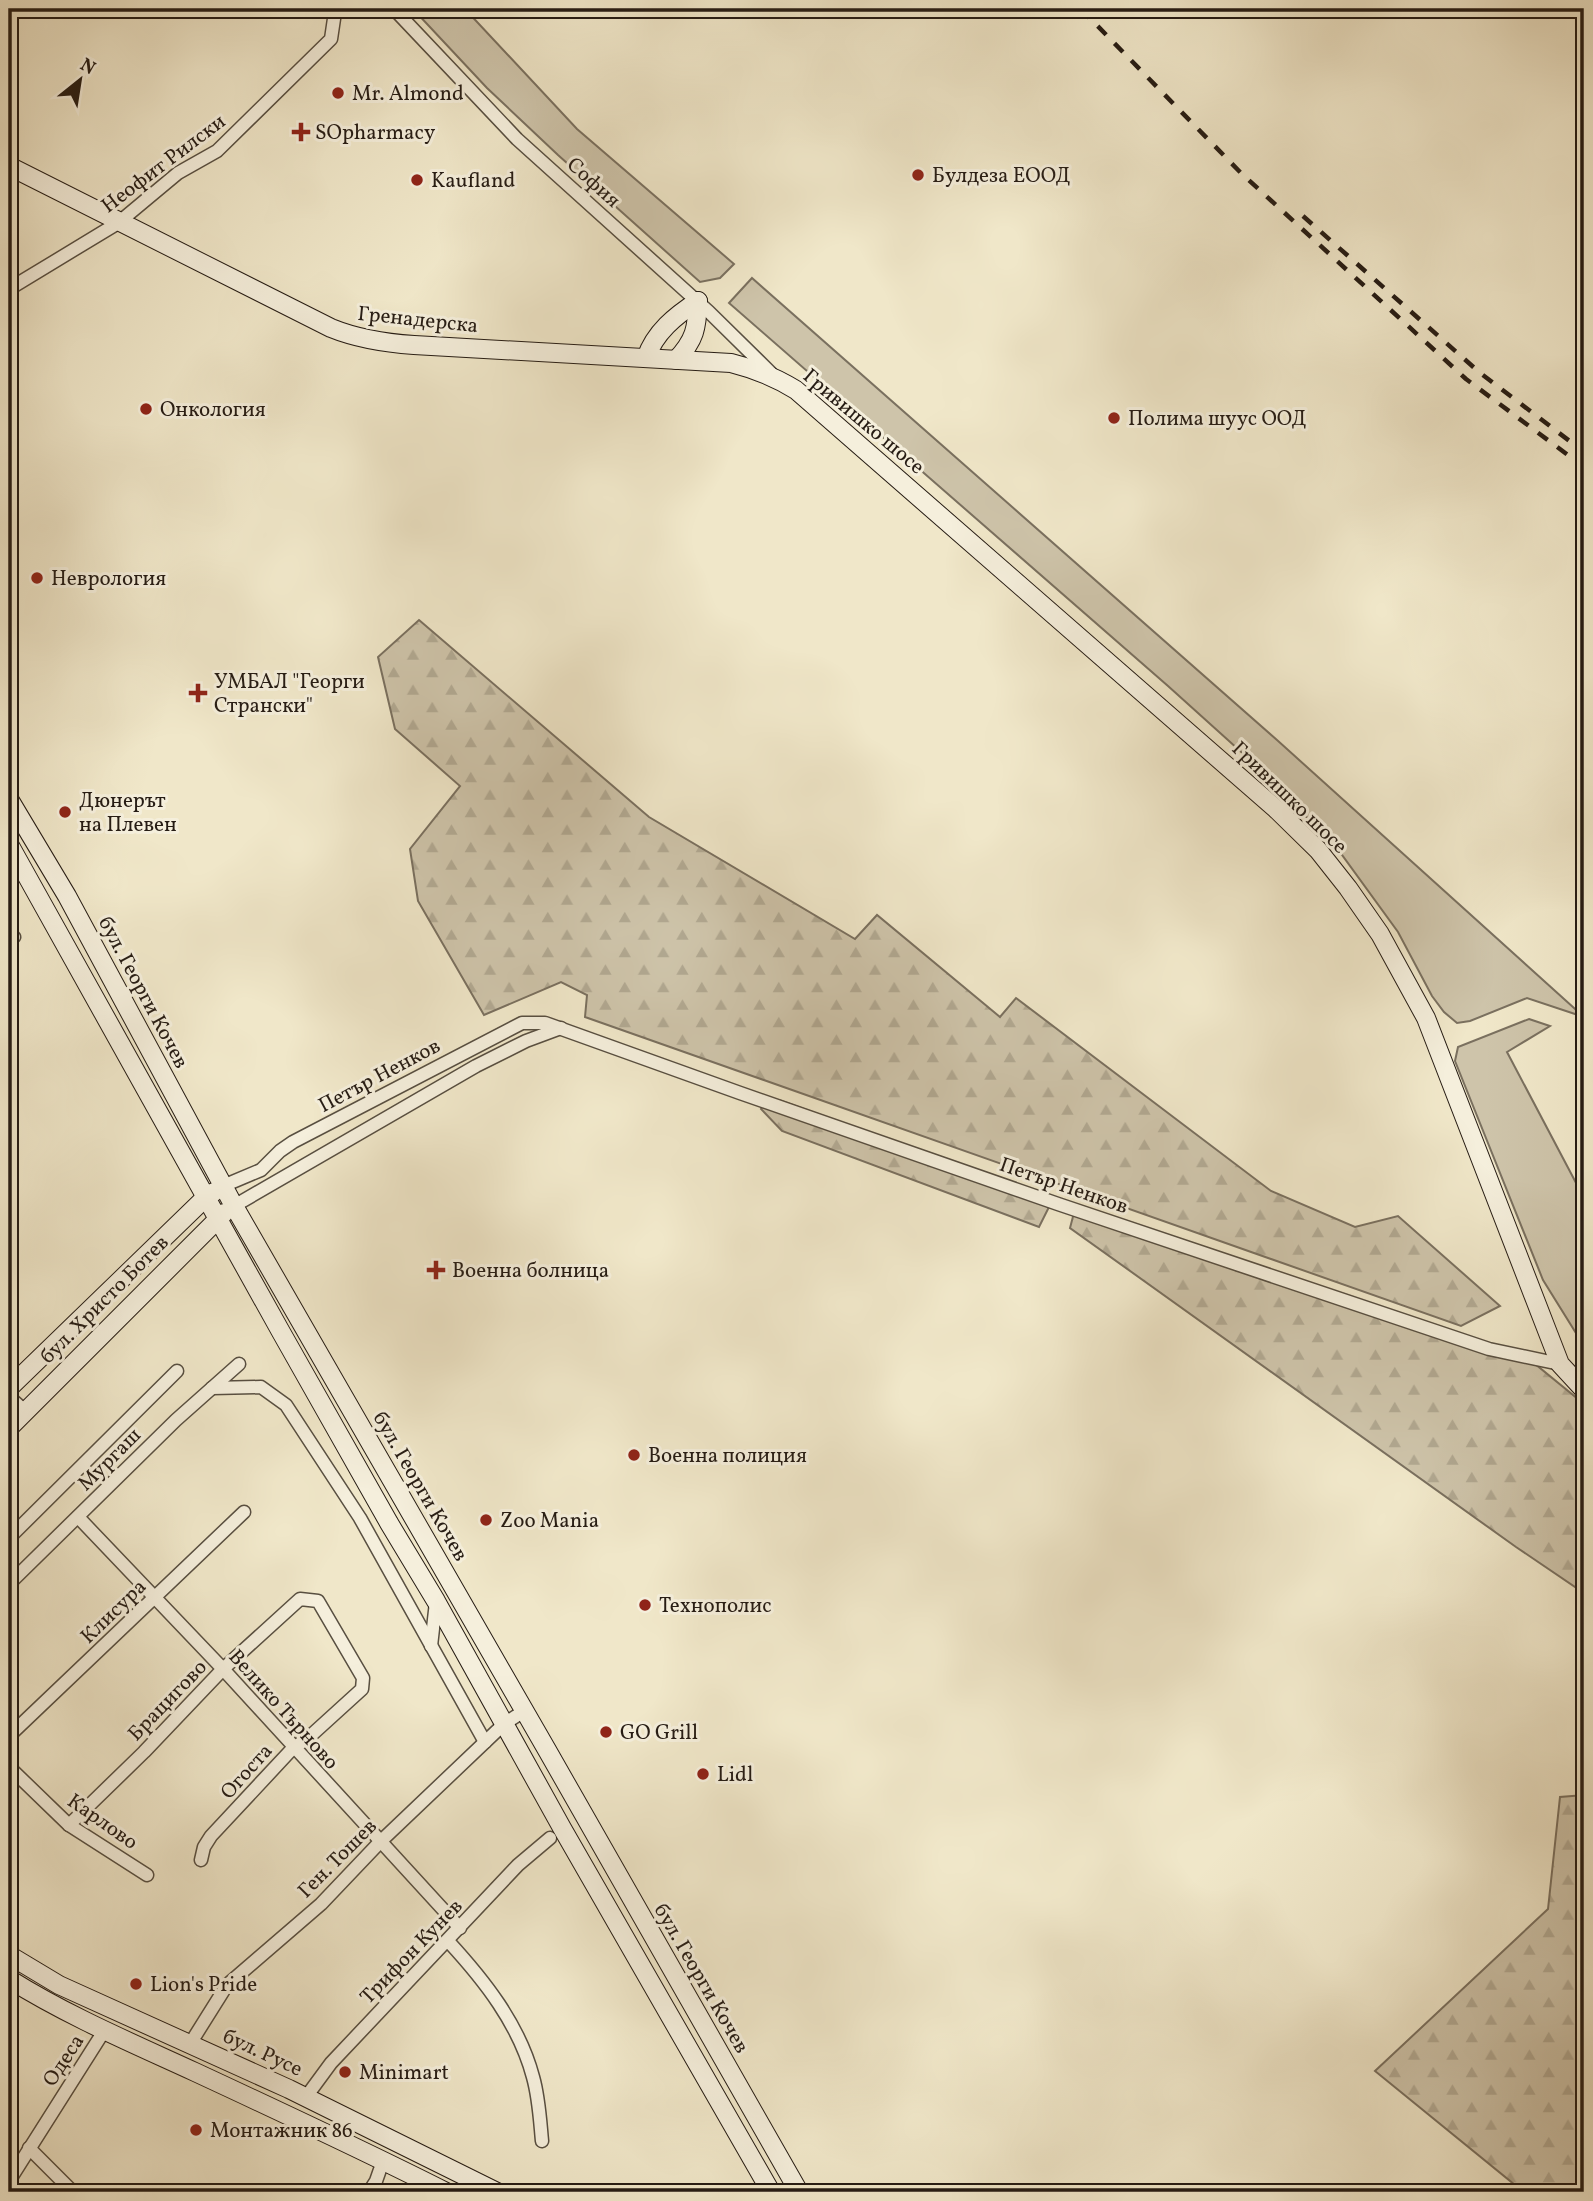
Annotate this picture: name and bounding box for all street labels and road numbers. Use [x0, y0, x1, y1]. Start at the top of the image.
street label: Неофит Рилски [96, 108, 232, 221]
street label: София [560, 151, 626, 215]
street label: Гренадерска [356, 300, 480, 341]
street label: Гривишко шосе [796, 363, 930, 482]
street label: Гривишко шосе [1225, 735, 1353, 861]
street label: бул. Георги Кочев [90, 912, 195, 1074]
street label: Петър Ненков [314, 1032, 446, 1121]
street label: Петър Ненков [995, 1151, 1132, 1222]
street label: бул. Христо Ботев [34, 1229, 176, 1371]
street label: бул. Георги Кочев [365, 1407, 474, 1567]
street label: Мургаш [72, 1422, 148, 1498]
street label: Клисура [75, 1573, 154, 1651]
street label: Велико Търново [221, 1643, 345, 1777]
street label: Брацигово [122, 1654, 214, 1748]
street label: Огоста [214, 1738, 280, 1806]
street label: Карлово [61, 1787, 143, 1857]
street label: Ген. Тошев [292, 1813, 384, 1905]
street label: Трифон Кунев [354, 1893, 470, 2011]
street label: бул. Георги Кочев [646, 1899, 755, 2059]
street label: бул. Русе [218, 2022, 307, 2084]
street label: Одеса [37, 2029, 92, 2093]

